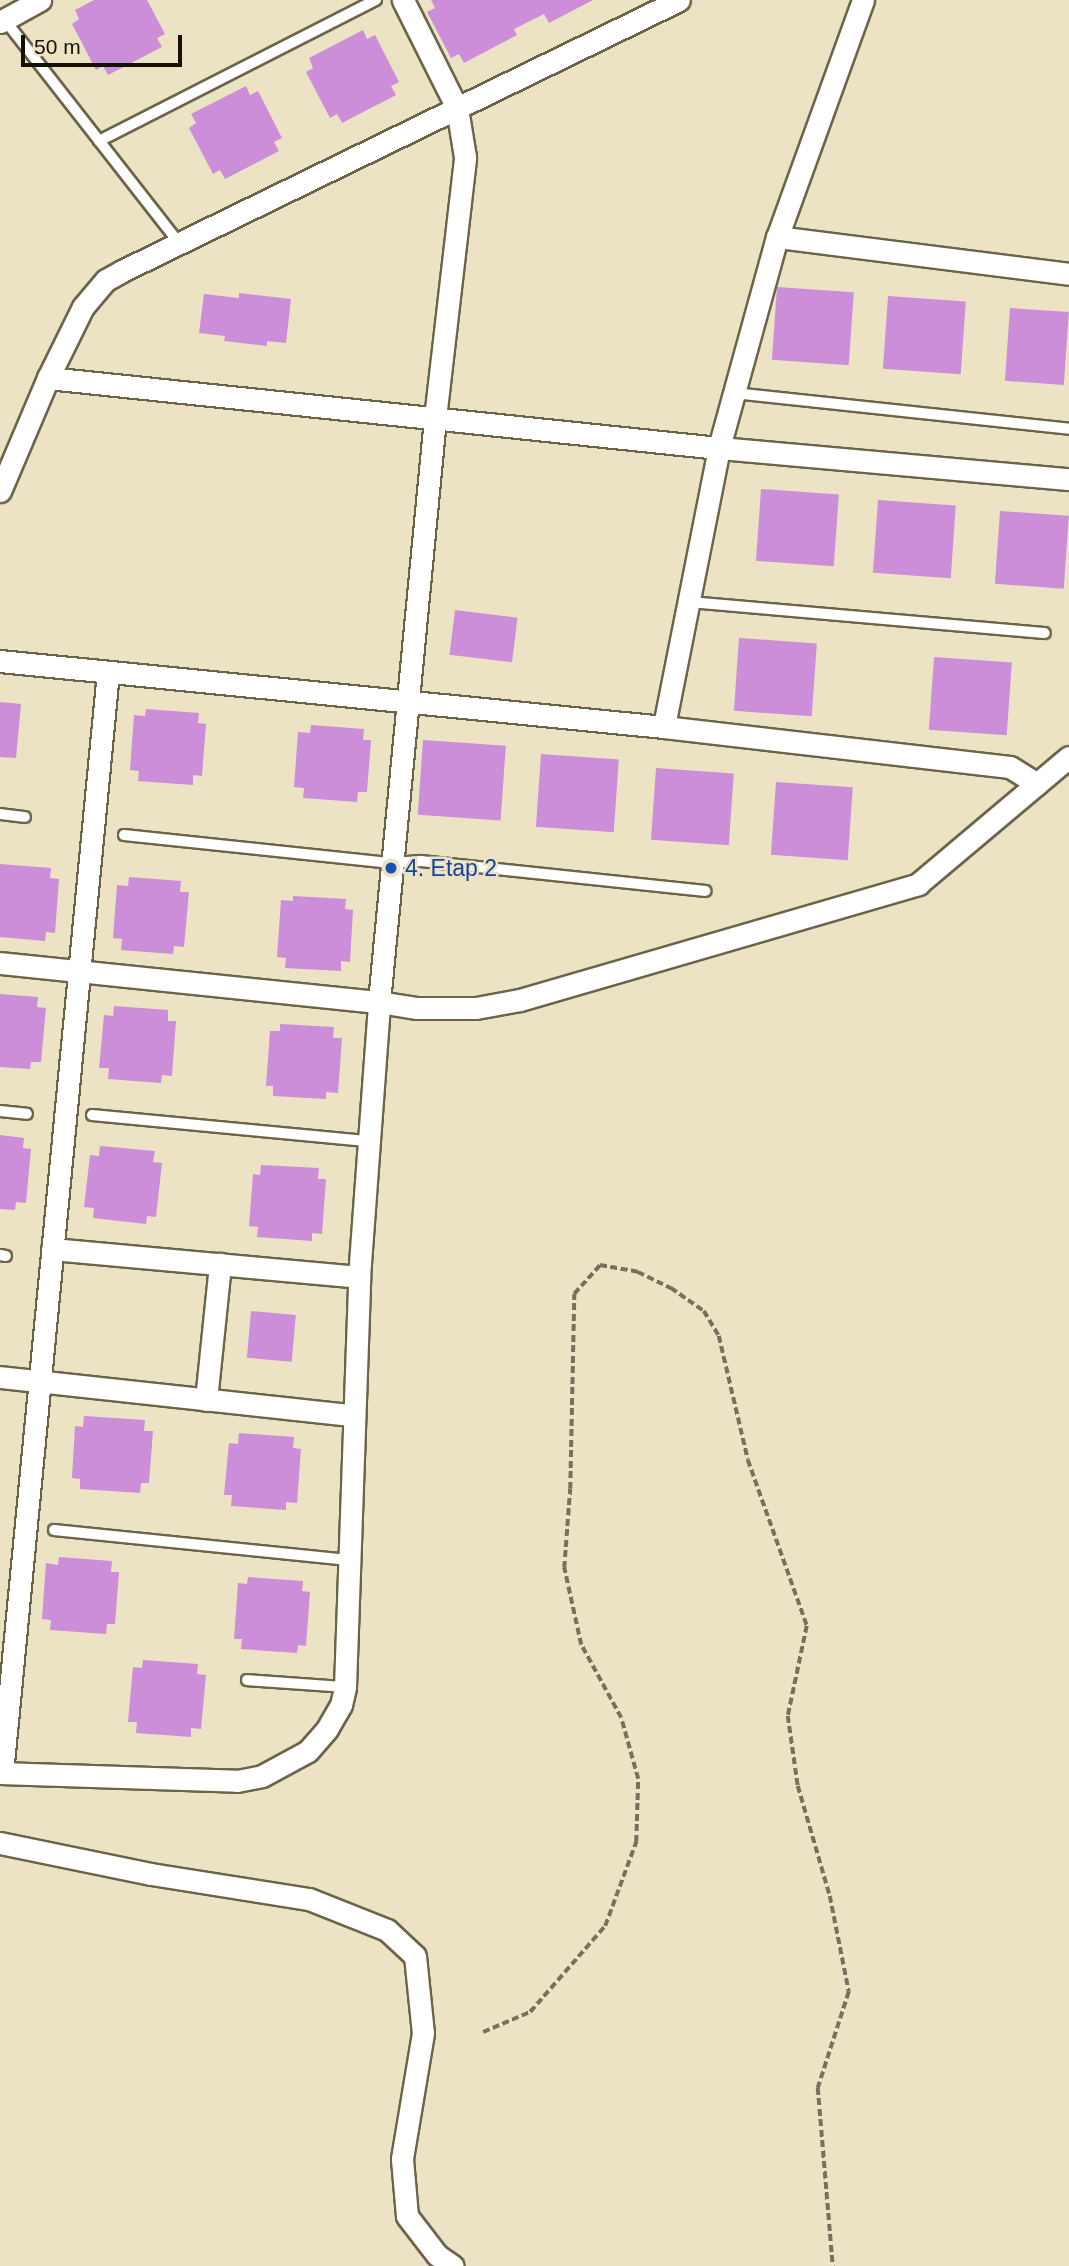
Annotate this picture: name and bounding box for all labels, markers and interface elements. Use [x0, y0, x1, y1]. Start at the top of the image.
scale bar [24, 21, 186, 65]
text: 50 m [34, 35, 81, 58]
place label: 4. Etap 2 [405, 854, 497, 882]
marker: 4. Etap 2 [383, 860, 399, 876]

